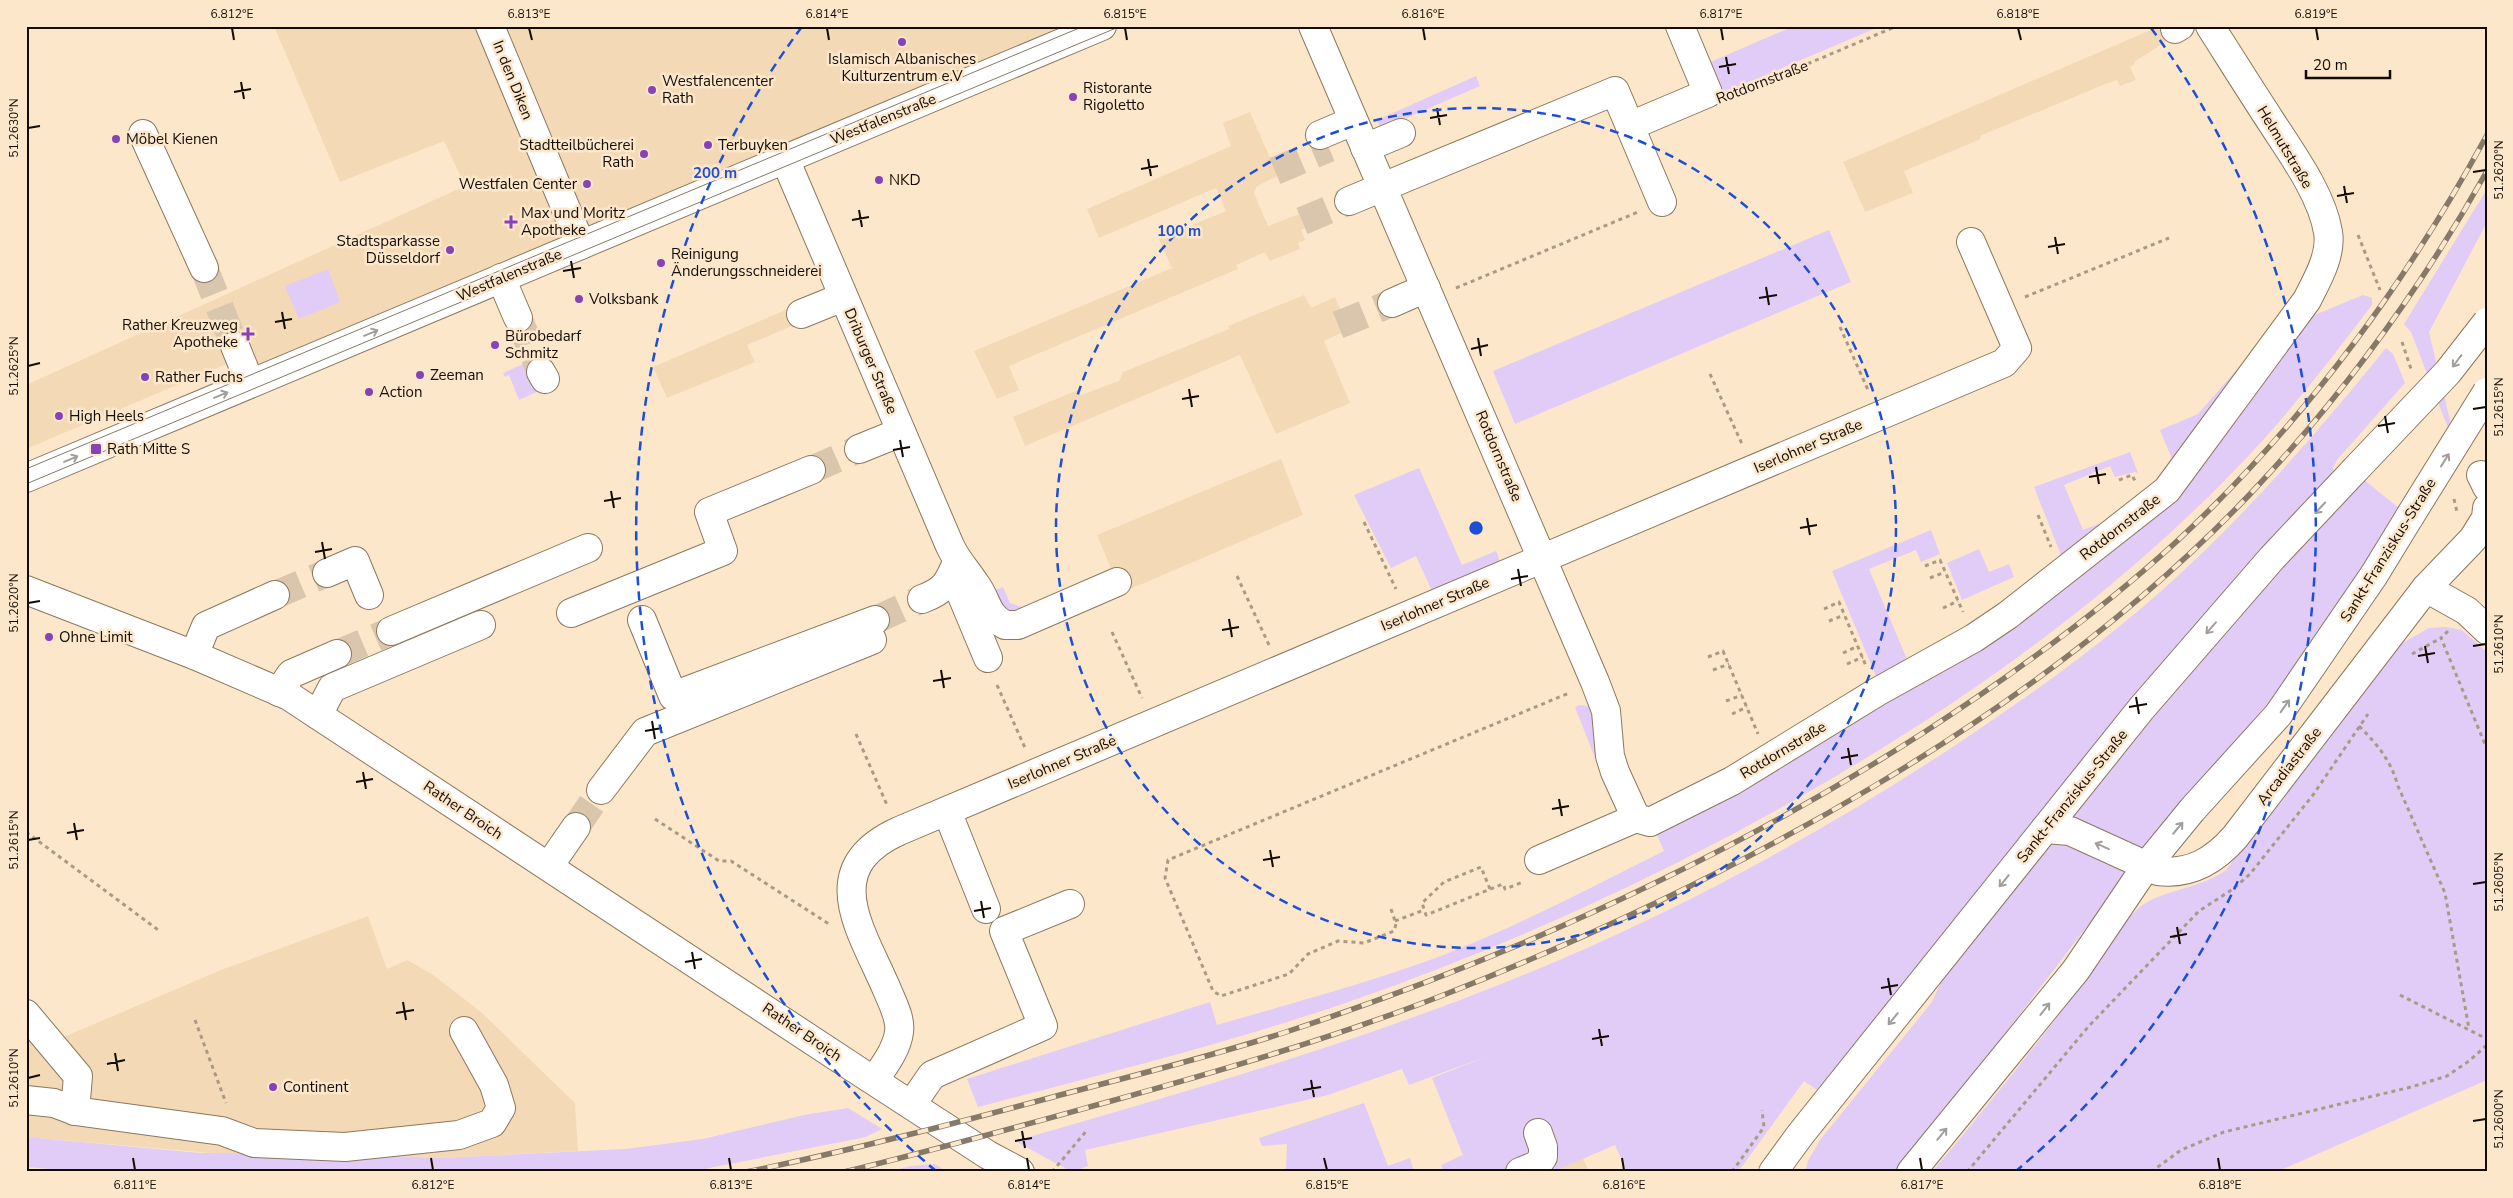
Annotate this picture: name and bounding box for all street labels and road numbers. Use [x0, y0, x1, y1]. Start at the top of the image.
street label: In den Diken [488, 37, 538, 123]
street label: Rotdornstraße [1713, 55, 1811, 109]
street label: Westfalenstraße [827, 89, 939, 149]
street label: Helmutstraße [2252, 102, 2318, 192]
street label: Westfalenstraße [453, 244, 565, 306]
street label: Driburger Straße [840, 305, 902, 417]
street label: Rotdornstraße [1471, 407, 1527, 505]
street label: Iserlohner Straße [1751, 414, 1865, 478]
street label: Sankt-Franziskus-Straße [2336, 474, 2440, 626]
street label: Rotdornstraße [2076, 489, 2164, 565]
street label: Iserlohner Straße [1378, 572, 1492, 636]
street label: Rotdornstraße [1736, 716, 1830, 784]
street label: Arcadiastraße [2252, 723, 2326, 809]
street label: Sankt-Franziskus-Straße [2012, 725, 2132, 867]
street label: Iserlohner Straße [1005, 730, 1119, 794]
street label: Rather Broich [419, 776, 507, 844]
street label: Rather Broich [758, 998, 846, 1066]

